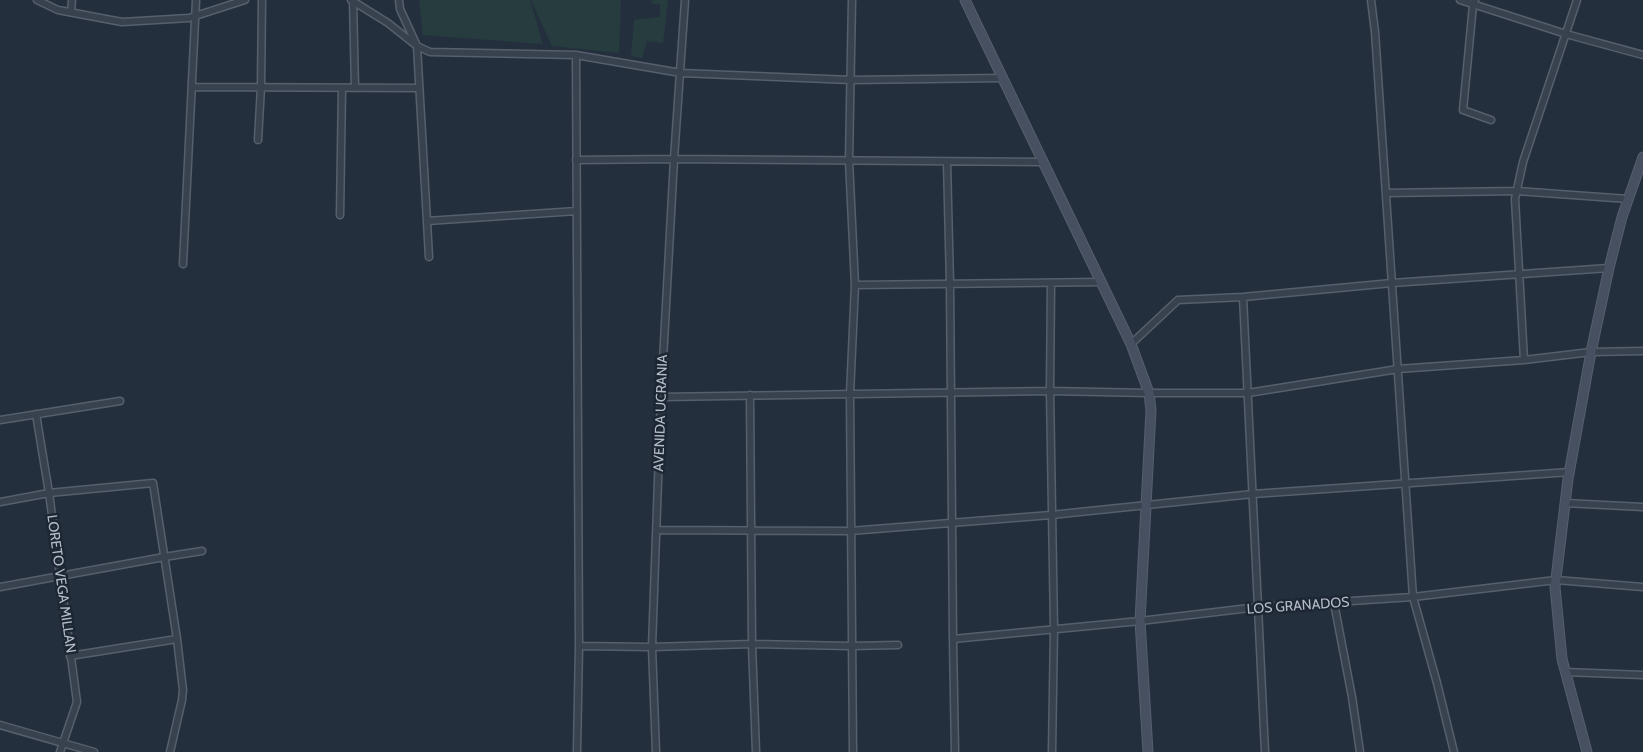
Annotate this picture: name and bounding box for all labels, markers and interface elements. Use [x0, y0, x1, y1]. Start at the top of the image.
street label: AVENIDA UCRANIA [651, 354, 671, 472]
street label: LORETO VEGA MILLAN [43, 514, 79, 654]
street label: LOS GRANADOS [1246, 594, 1350, 618]

